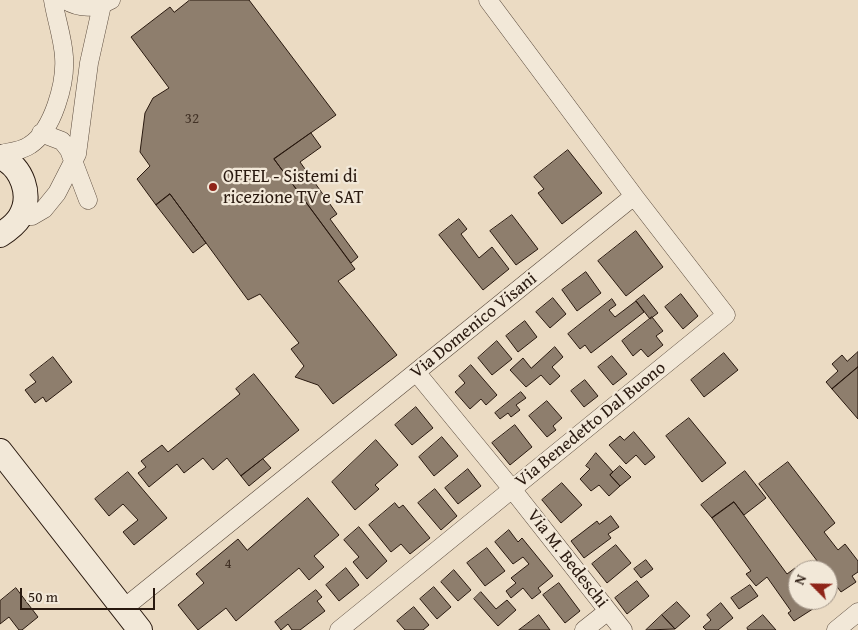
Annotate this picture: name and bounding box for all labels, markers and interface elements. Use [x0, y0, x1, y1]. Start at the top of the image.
house number: 32 [185, 110, 199, 128]
place label: OFFEL - Sistemi di ricezione TV e SAT [223, 166, 364, 208]
marker: OFFEL - Sistemi di ricezione TV e SAT [207, 181, 219, 193]
street label: Via Domenico Visani [406, 268, 542, 384]
street label: Via Benedetto Dal Buono [511, 358, 671, 492]
street label: Via M. Bedeschi [522, 505, 612, 613]
house number: 4 [224, 555, 232, 573]
north arrow [788, 560, 838, 610]
text: N [789, 571, 811, 588]
scale bar [22, 578, 158, 610]
text: 50 m [28, 586, 58, 607]

